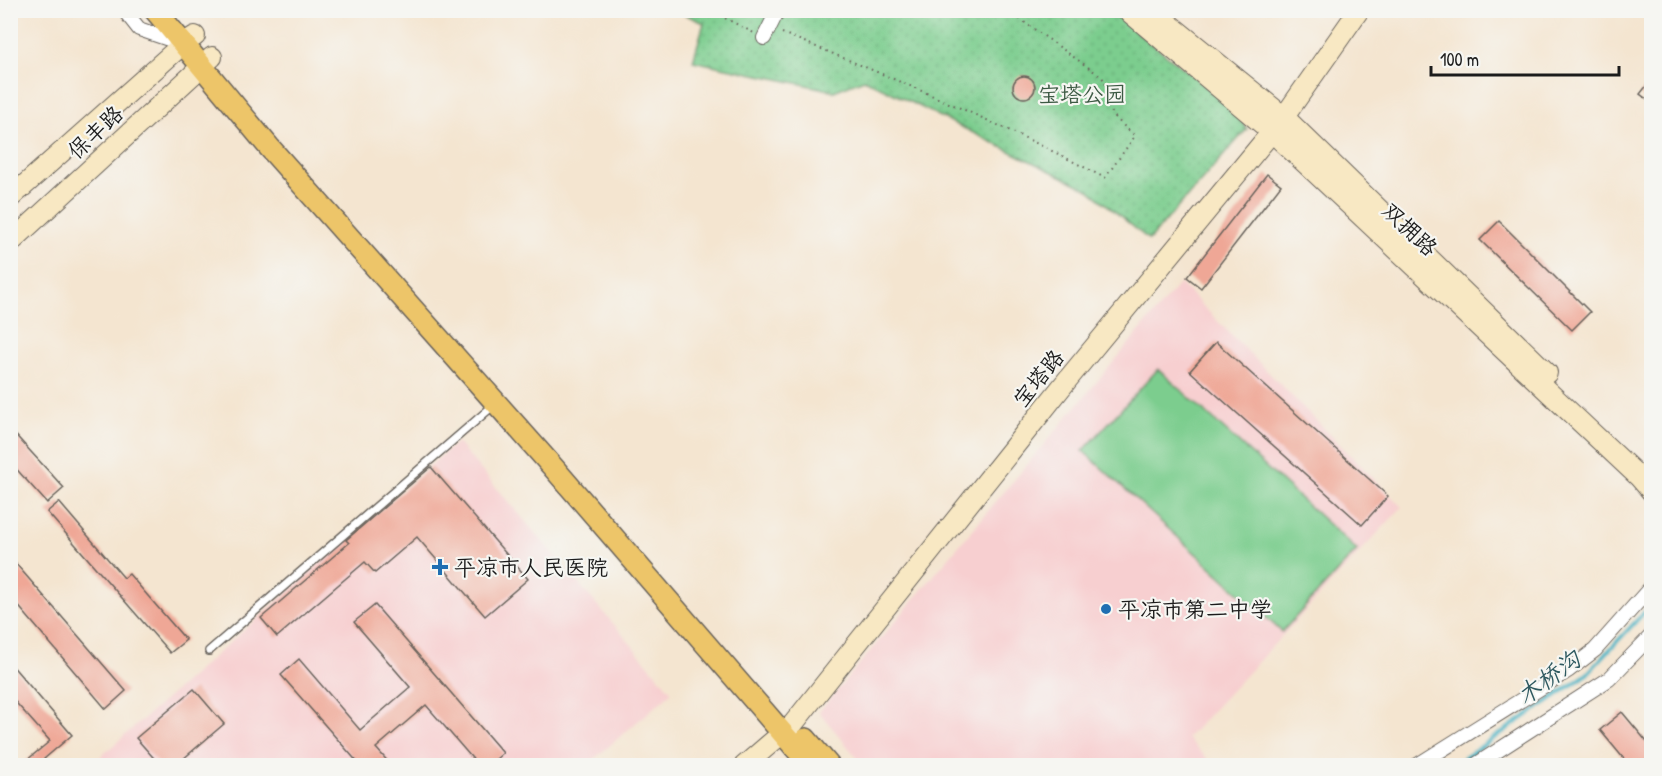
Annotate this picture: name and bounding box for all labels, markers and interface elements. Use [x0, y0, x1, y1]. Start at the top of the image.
scale bar [1431, 39, 1618, 77]
text: 100 m [1440, 47, 1479, 72]
park label: 宝塔公园 [1038, 79, 1126, 109]
street label: 保丰路 [61, 99, 129, 165]
street label: 双拥路 [1376, 196, 1444, 262]
street label: 宝塔路 [1006, 343, 1070, 413]
place label: 平凉市人民医院 [454, 552, 608, 582]
marker: 平凉市人民医院 [431, 558, 449, 576]
place label: 平凉市第二中学 [1118, 594, 1272, 624]
marker: 平凉市第二中学 [1099, 602, 1113, 616]
water label: 木桥沟 [1509, 642, 1588, 711]

